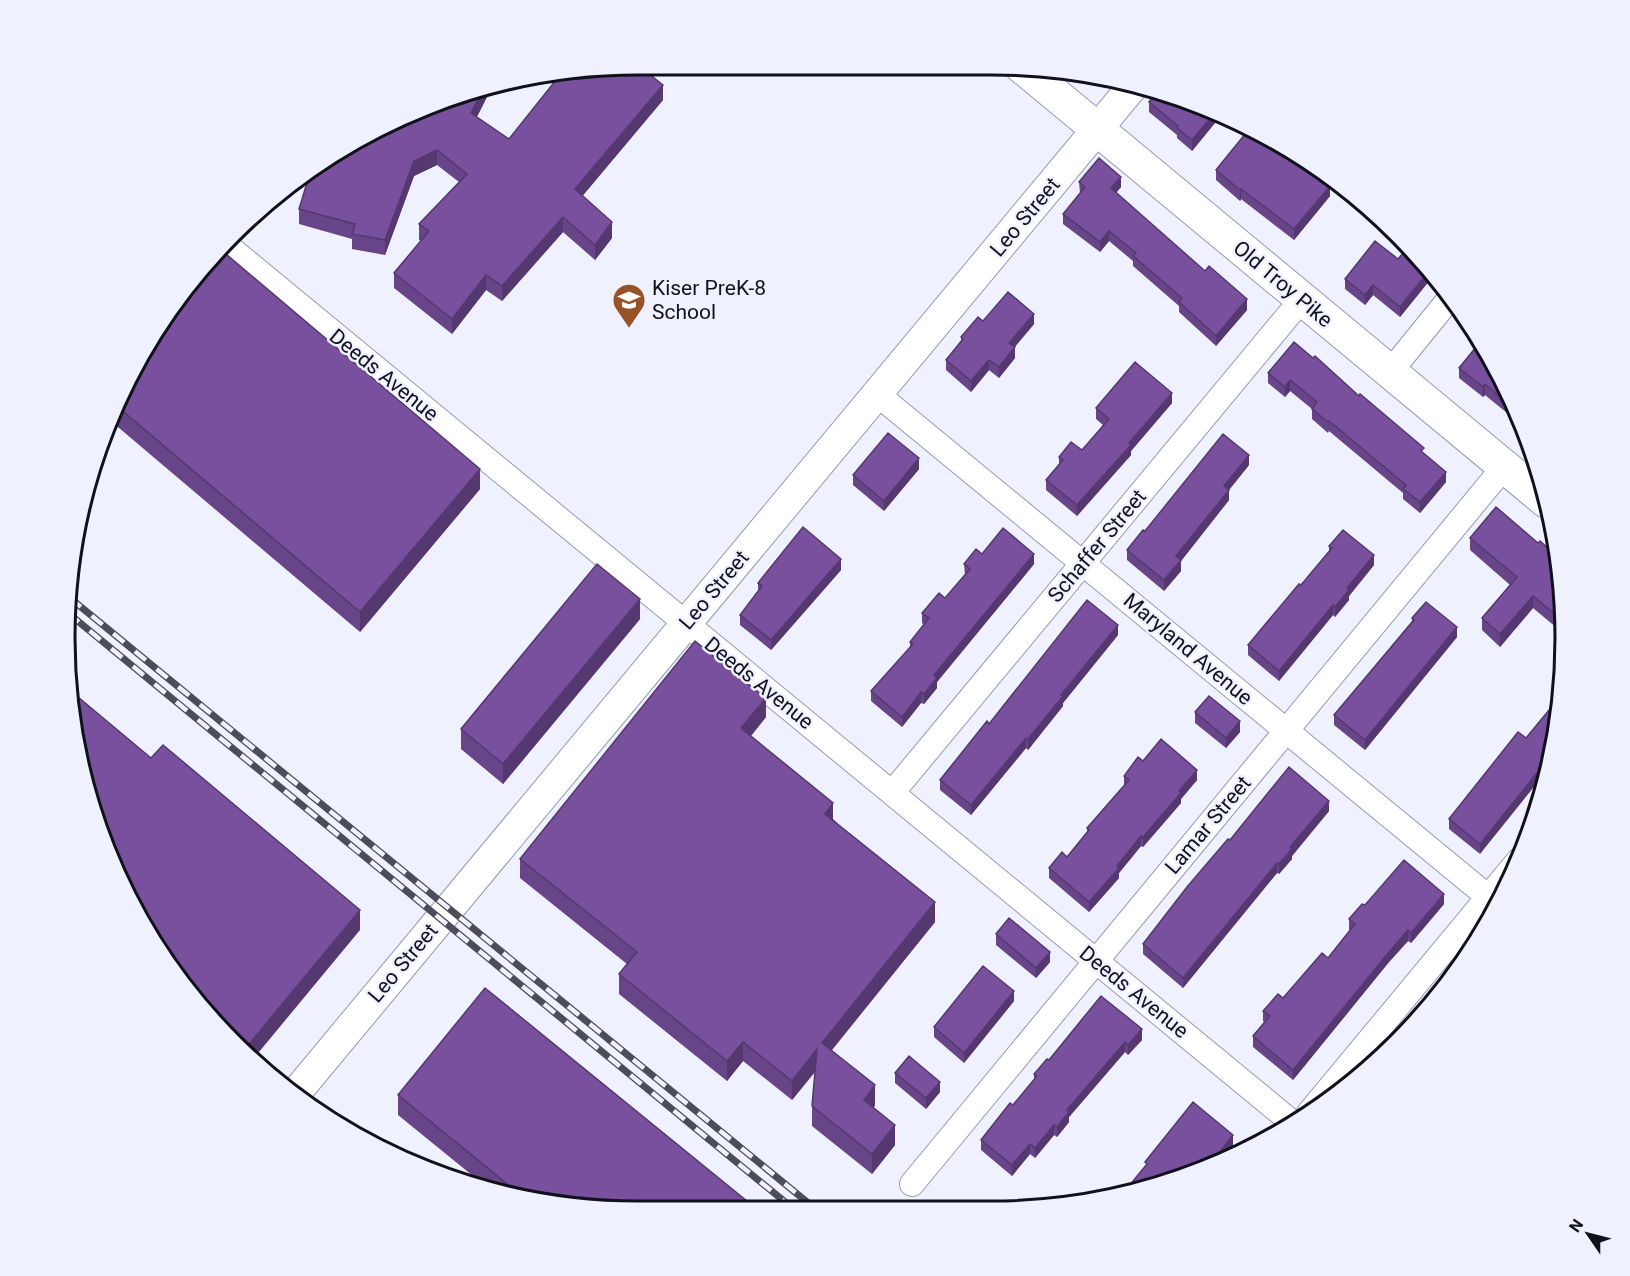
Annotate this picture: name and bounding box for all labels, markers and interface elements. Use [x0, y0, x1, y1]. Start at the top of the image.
street label: Leo Street [985, 173, 1065, 261]
street label: Old Troy Pike [1229, 236, 1337, 332]
place label: Kiser PreK-8 School [652, 276, 766, 324]
school or university icon: Kiser PreK-8 School [611, 282, 647, 329]
street label: Deeds Avenue [325, 324, 443, 426]
street label: Schaffer Street [1043, 485, 1151, 607]
street label: Leo Street [674, 546, 754, 634]
street label: Maryland Avenue [1119, 588, 1257, 710]
street label: Deeds Avenue [700, 632, 818, 734]
street label: Lamar Street [1160, 771, 1256, 879]
street label: Leo Street [363, 919, 443, 1007]
street label: Deeds Avenue [1075, 941, 1193, 1043]
north arrow [1558, 1204, 1618, 1264]
text: N [1565, 1216, 1587, 1236]

